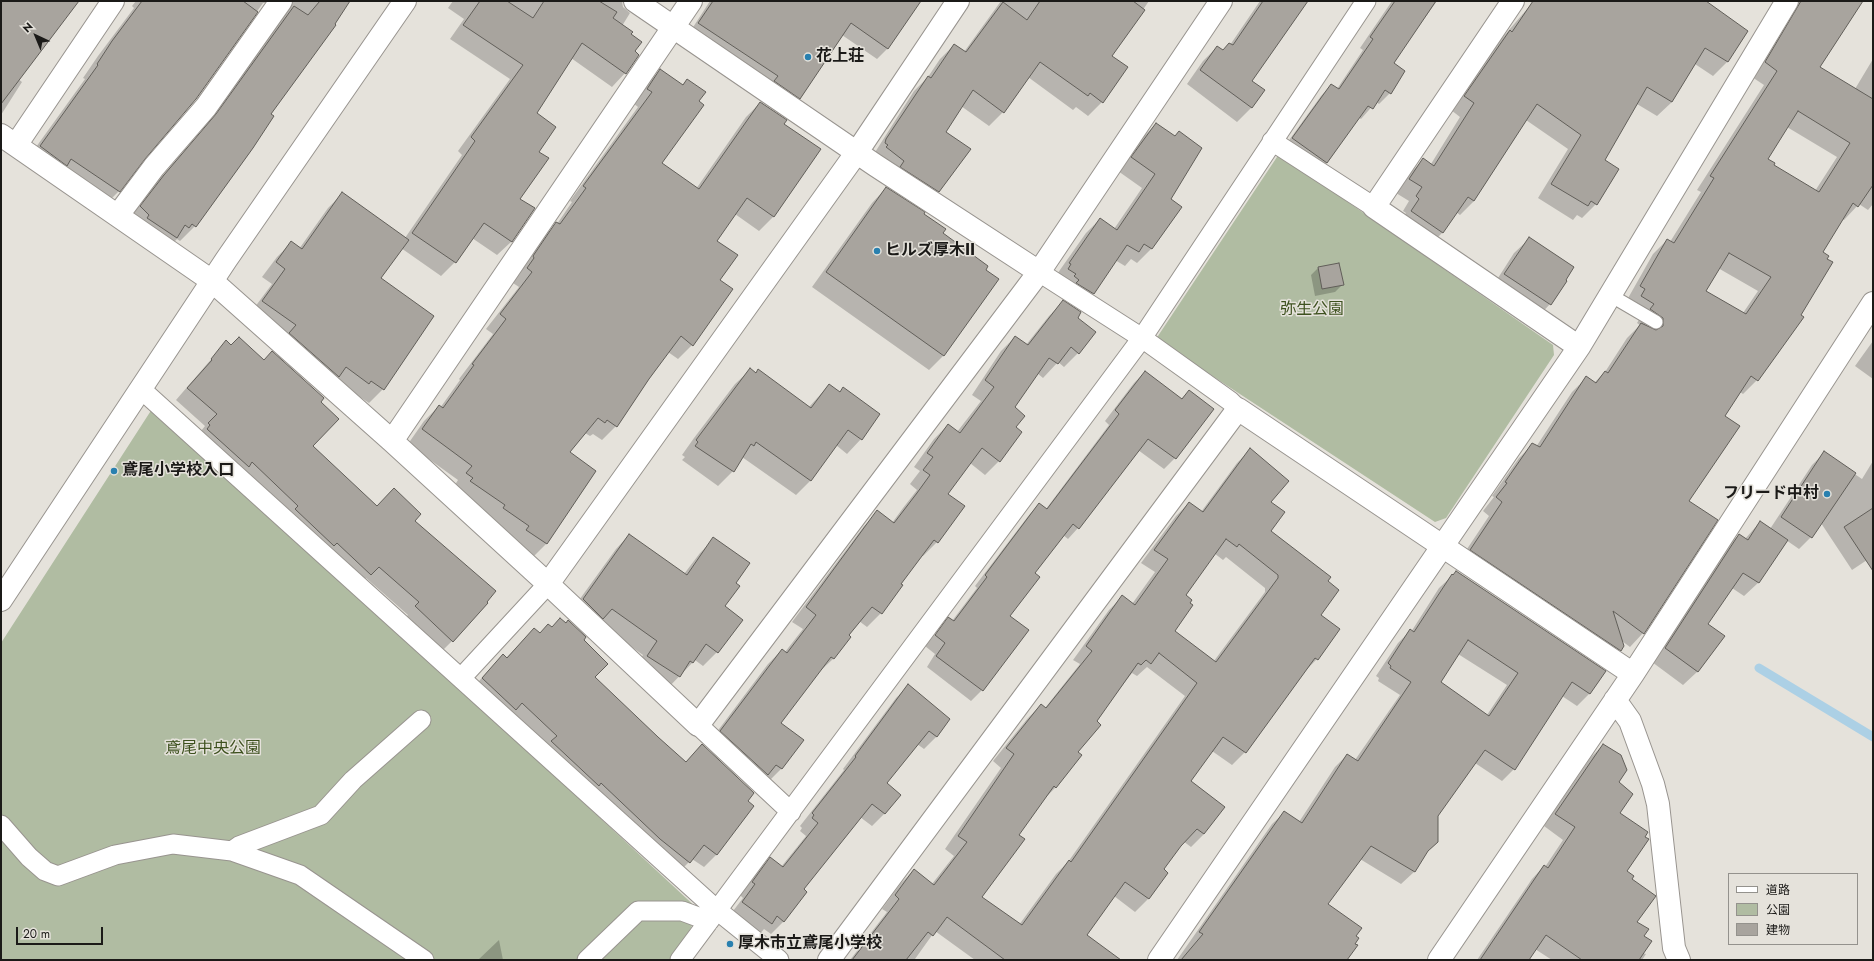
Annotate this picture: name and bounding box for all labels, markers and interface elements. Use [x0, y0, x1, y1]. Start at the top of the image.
north arrow [16, 16, 56, 56]
text: N [19, 19, 36, 36]
place label: 花上荘 [816, 47, 864, 67]
marker: 花上荘 [803, 52, 813, 62]
place label: ヒルズ厚木II [885, 241, 975, 261]
marker: ヒルズ厚木II [872, 246, 882, 256]
park label: 弥生公園 [1280, 300, 1344, 320]
place label: 鳶尾小学校入口 [122, 461, 234, 481]
marker: 鳶尾小学校入口 [109, 466, 119, 476]
place label: フリード中村 [1723, 484, 1819, 504]
marker: フリード中村 [1822, 489, 1832, 499]
park label: 鳶尾中央公園 [165, 739, 261, 759]
legend [1728, 873, 1858, 945]
text: 道路 [1766, 881, 1790, 899]
text: 公園 [1766, 901, 1790, 919]
scale bar [18, 919, 105, 945]
text: 建物 [1766, 921, 1790, 939]
text: 20 m [23, 925, 50, 943]
place label: 厚木市立鳶尾小学校 [738, 934, 882, 954]
marker: 厚木市立鳶尾小学校 [725, 939, 735, 949]

